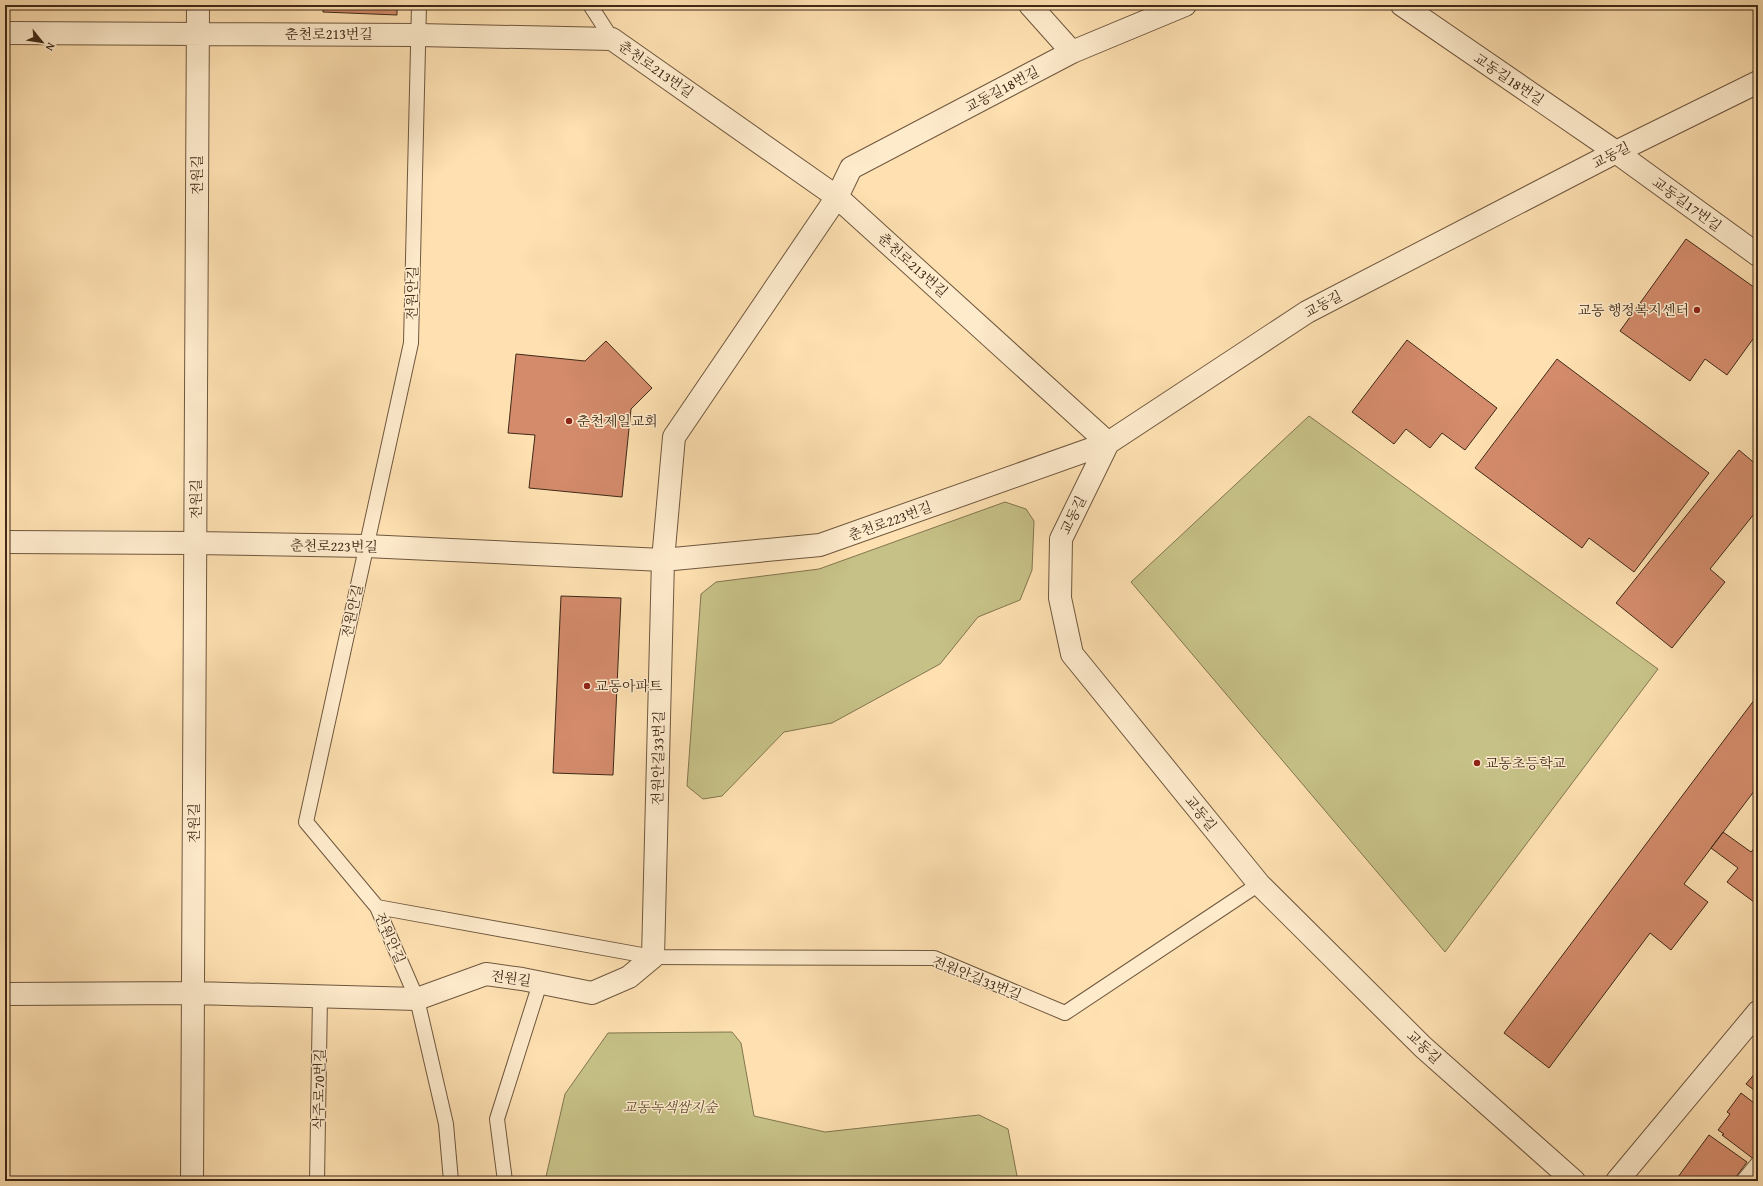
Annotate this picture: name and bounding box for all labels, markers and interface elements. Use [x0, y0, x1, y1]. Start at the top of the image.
north arrow [22, 22, 62, 62]
street label: 춘천로213번길 [285, 24, 373, 44]
street label: 춘천로213번길 [614, 36, 698, 102]
text: N [42, 40, 59, 55]
street label: 교동길18번길 [1470, 48, 1548, 110]
street label: 교동길18번길 [961, 61, 1043, 117]
street label: 교동길 [1588, 137, 1634, 173]
street label: 전원길 [187, 155, 207, 195]
street label: 교동길17번길 [1648, 172, 1726, 236]
street label: 춘천로213번길 [874, 228, 952, 302]
street label: 전원안길 [402, 266, 422, 320]
street label: 교동길 [1300, 286, 1346, 322]
place label: 교동 행정복지센터 [1578, 300, 1689, 320]
marker: 교동 행정복지센터 [1692, 305, 1702, 315]
place label: 춘천제일교회 [577, 411, 658, 431]
marker: 춘천제일교회 [564, 416, 574, 426]
street label: 전원길 [186, 479, 206, 519]
street label: 교동길 [1055, 492, 1091, 538]
street label: 춘천로223번길 [845, 497, 935, 545]
street label: 춘천로223번길 [290, 535, 378, 557]
street label: 전원안길 [337, 582, 367, 640]
place label: 교동아파트 [595, 676, 663, 696]
marker: 교동아파트 [582, 681, 592, 691]
street label: 전원안길33번길 [647, 711, 669, 805]
place label: 교동초등학교 [1485, 753, 1567, 773]
marker: 교동초등학교 [1472, 758, 1482, 768]
street label: 교동길 [1180, 791, 1222, 835]
street label: 전원길 [184, 803, 204, 843]
street label: 전원안길 [370, 909, 410, 967]
street label: 전원안길33번길 [929, 951, 1025, 1005]
street label: 전원길 [490, 965, 532, 991]
street label: 교동길 [1402, 1026, 1446, 1068]
street label: 삭주로70번길 [308, 1048, 330, 1130]
park label: 교동녹색쌈지숲 [623, 1097, 719, 1117]

